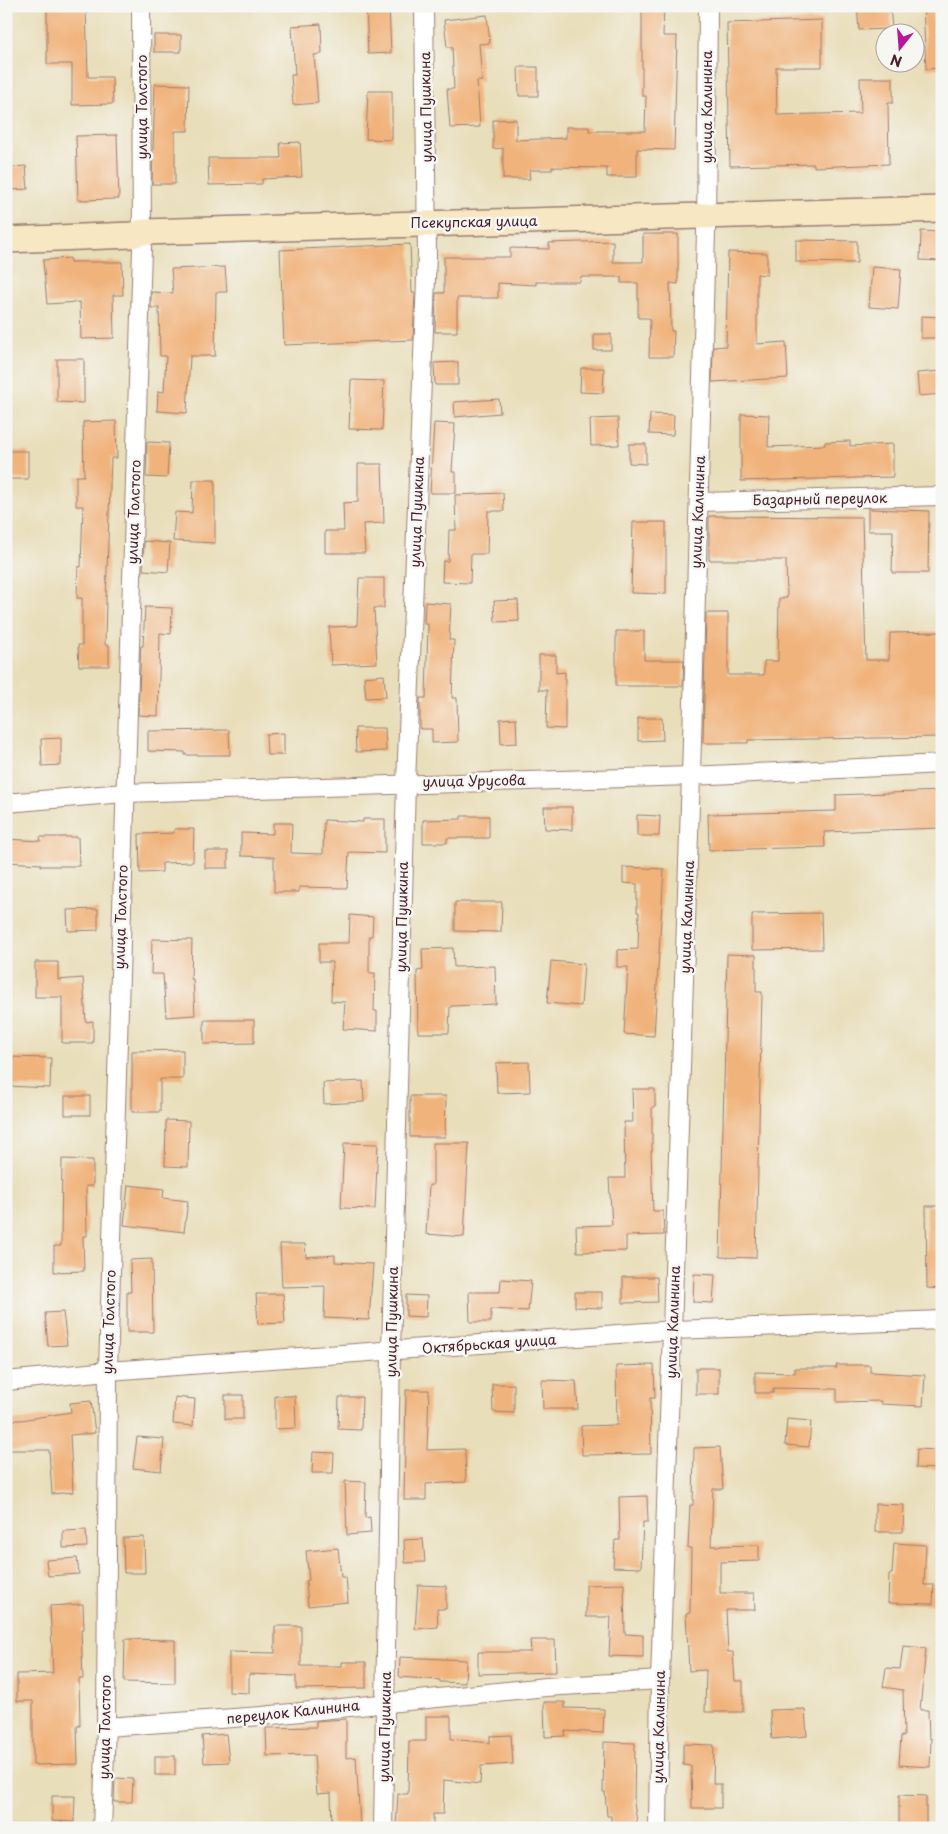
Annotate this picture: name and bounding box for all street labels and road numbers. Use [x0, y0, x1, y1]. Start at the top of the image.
street label: улица Калинина [696, 50, 717, 164]
street label: улица Пушкина [414, 51, 437, 163]
street label: улица Толстого [131, 55, 152, 159]
street label: Псекупская улица [410, 210, 538, 233]
street label: улица Калинина [685, 455, 710, 569]
street label: улица Пушкина [404, 456, 429, 568]
street label: улица Толстого [121, 459, 146, 565]
street label: Базарный переулок [753, 487, 888, 510]
street label: улица Урусова [422, 769, 526, 792]
street label: улица Калинина [674, 860, 699, 974]
street label: улица Пушкина [390, 861, 413, 973]
street label: улица Толстого [108, 864, 133, 970]
street label: улица Калинина [660, 1265, 685, 1379]
street label: улица Пушкина [380, 1266, 403, 1378]
street label: улица Толстого [96, 1269, 121, 1375]
street label: Октябрьская улица [421, 1328, 557, 1359]
street label: улица Калинина [647, 1670, 670, 1784]
street label: улица Пушкина [373, 1671, 396, 1783]
street label: улица Толстого [93, 1674, 116, 1780]
street label: переулок Калинина [225, 1694, 361, 1729]

